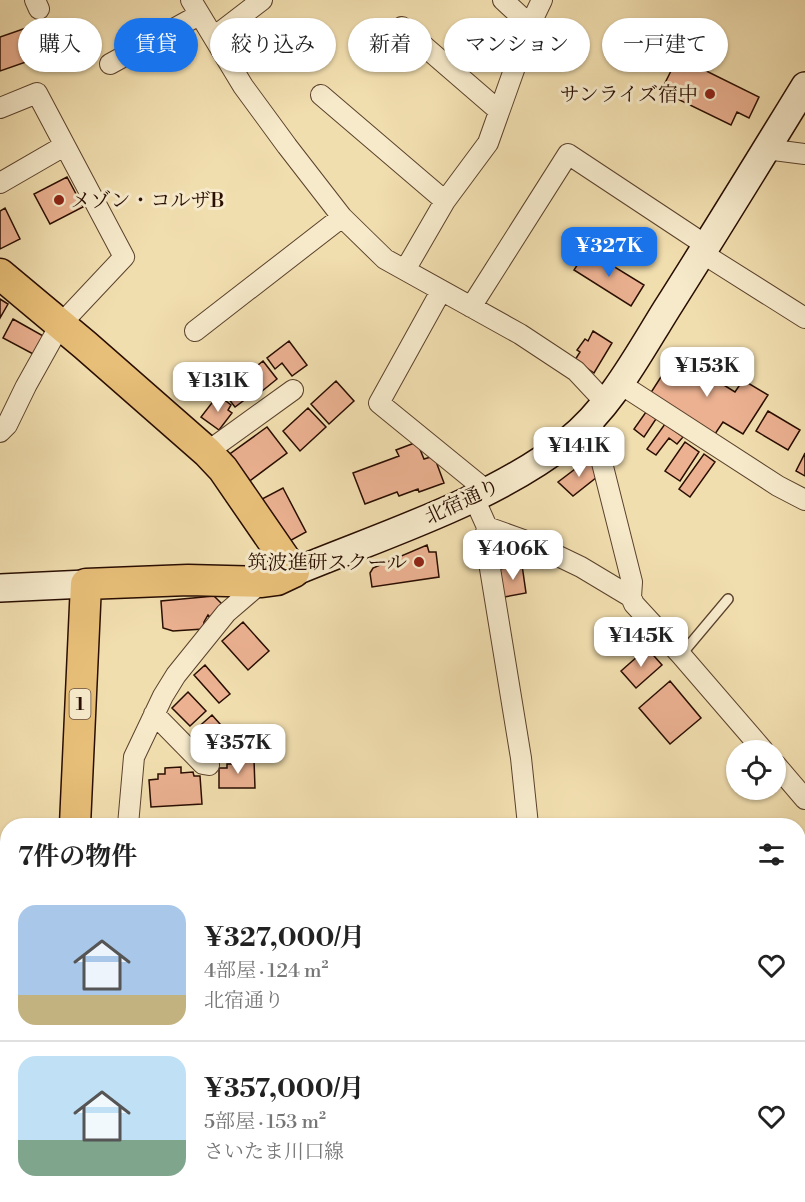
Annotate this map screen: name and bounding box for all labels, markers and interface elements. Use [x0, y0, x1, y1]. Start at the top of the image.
chip: 購入 [18, 18, 102, 72]
chip: 賃貸 [114, 18, 198, 72]
chip: 絞り込み [210, 18, 336, 72]
chip: 新着 [348, 18, 432, 72]
chip: マンション [444, 18, 590, 72]
chip: 一戸建て [602, 18, 728, 72]
place label: サンライズ宿中 [560, 83, 698, 108]
marker: サンライズ宿中 [703, 87, 717, 101]
place label: メゾン・コルザB [71, 189, 224, 214]
marker: メゾン・コルザB [52, 193, 66, 207]
pin: ¥327K [567, 227, 651, 278]
text: ¥327K [575, 234, 643, 259]
pin: ¥153K [665, 347, 749, 398]
text: ¥153K [674, 354, 740, 379]
pin: ¥131K [176, 362, 260, 413]
text: ¥131K [187, 369, 249, 394]
pin: ¥141K [537, 427, 621, 478]
text: ¥141K [547, 434, 611, 459]
street label: 北宿通り [421, 474, 504, 531]
pin: ¥406K [471, 530, 555, 581]
text: ¥406K [477, 537, 549, 562]
place label: 筑波進研スクール [247, 551, 407, 576]
marker: 筑波進研スクール [412, 555, 426, 569]
pin: ¥145K [599, 617, 683, 668]
text: ¥145K [608, 624, 674, 649]
road number: 1 [70, 689, 90, 719]
pin: ¥357K [196, 724, 280, 775]
text: ¥357K [204, 731, 272, 756]
map controls [726, 740, 786, 800]
button: locate [726, 740, 786, 800]
icon: filters [755, 838, 788, 871]
text: 7件の物件 [18, 841, 137, 873]
text: ¥327,000/月 [204, 922, 365, 954]
icon: home [66, 929, 138, 1001]
icon: heart [755, 949, 788, 982]
text: 4部屋 · 124 m² [204, 959, 329, 984]
text: 北宿通り [204, 989, 284, 1014]
text: ¥357,000/月 [204, 1073, 365, 1105]
icon: home [66, 1080, 138, 1152]
icon: heart [755, 1100, 788, 1133]
text: 5部屋 · 153 m² [204, 1110, 326, 1135]
text: さいたま川口線 [204, 1140, 344, 1165]

